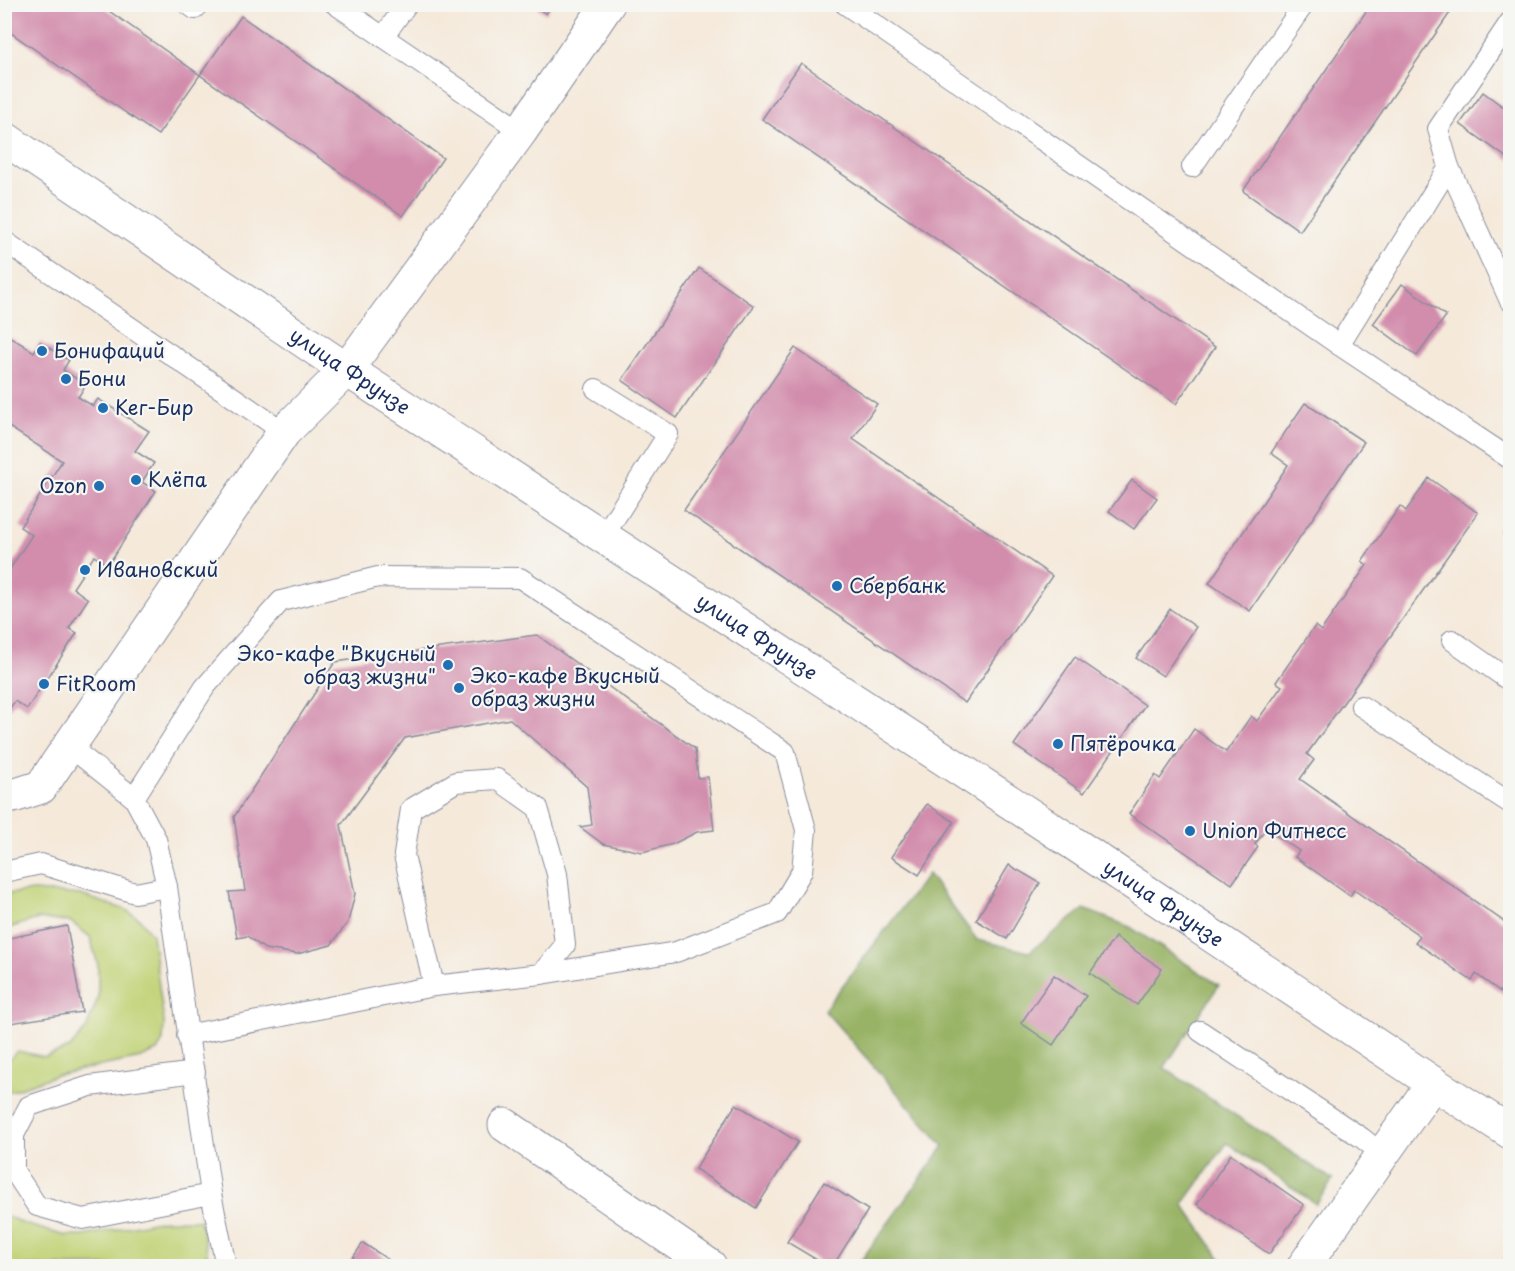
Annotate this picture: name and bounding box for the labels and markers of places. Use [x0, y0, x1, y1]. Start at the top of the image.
place label: Бонифаций [54, 335, 165, 365]
marker: Бонифаций [35, 344, 49, 358]
place label: Бони [78, 363, 126, 393]
marker: Бони [59, 372, 73, 386]
place label: Кег-Бир [115, 392, 194, 422]
marker: Кег-Бир [96, 401, 110, 415]
place label: Клёпа [148, 464, 208, 494]
place label: Ozon [39, 470, 87, 500]
marker: Клёпа [129, 473, 143, 487]
marker: Ozon [92, 479, 106, 493]
place label: Ивановский [97, 554, 218, 584]
marker: Ивановский [78, 563, 92, 577]
place label: Сбербанк [849, 570, 946, 600]
marker: Сбербанк [830, 579, 844, 593]
place label: Эко-кафе "Вкусный образ жизни" [237, 638, 436, 691]
marker: Эко-кафе "Вкусный образ жизни" [441, 658, 455, 672]
place label: Эко-кафе Вкусный образ жизни [470, 660, 660, 713]
place label: FitRoom [56, 668, 136, 698]
marker: FitRoom [37, 677, 51, 691]
marker: Эко-кафе Вкусный образ жизни [452, 681, 466, 695]
place label: Пятёрочка [1070, 728, 1176, 758]
marker: Пятёрочка [1051, 737, 1065, 751]
place label: Union Фитнесс [1202, 815, 1347, 845]
marker: Union Фитнесс [1183, 824, 1197, 838]

